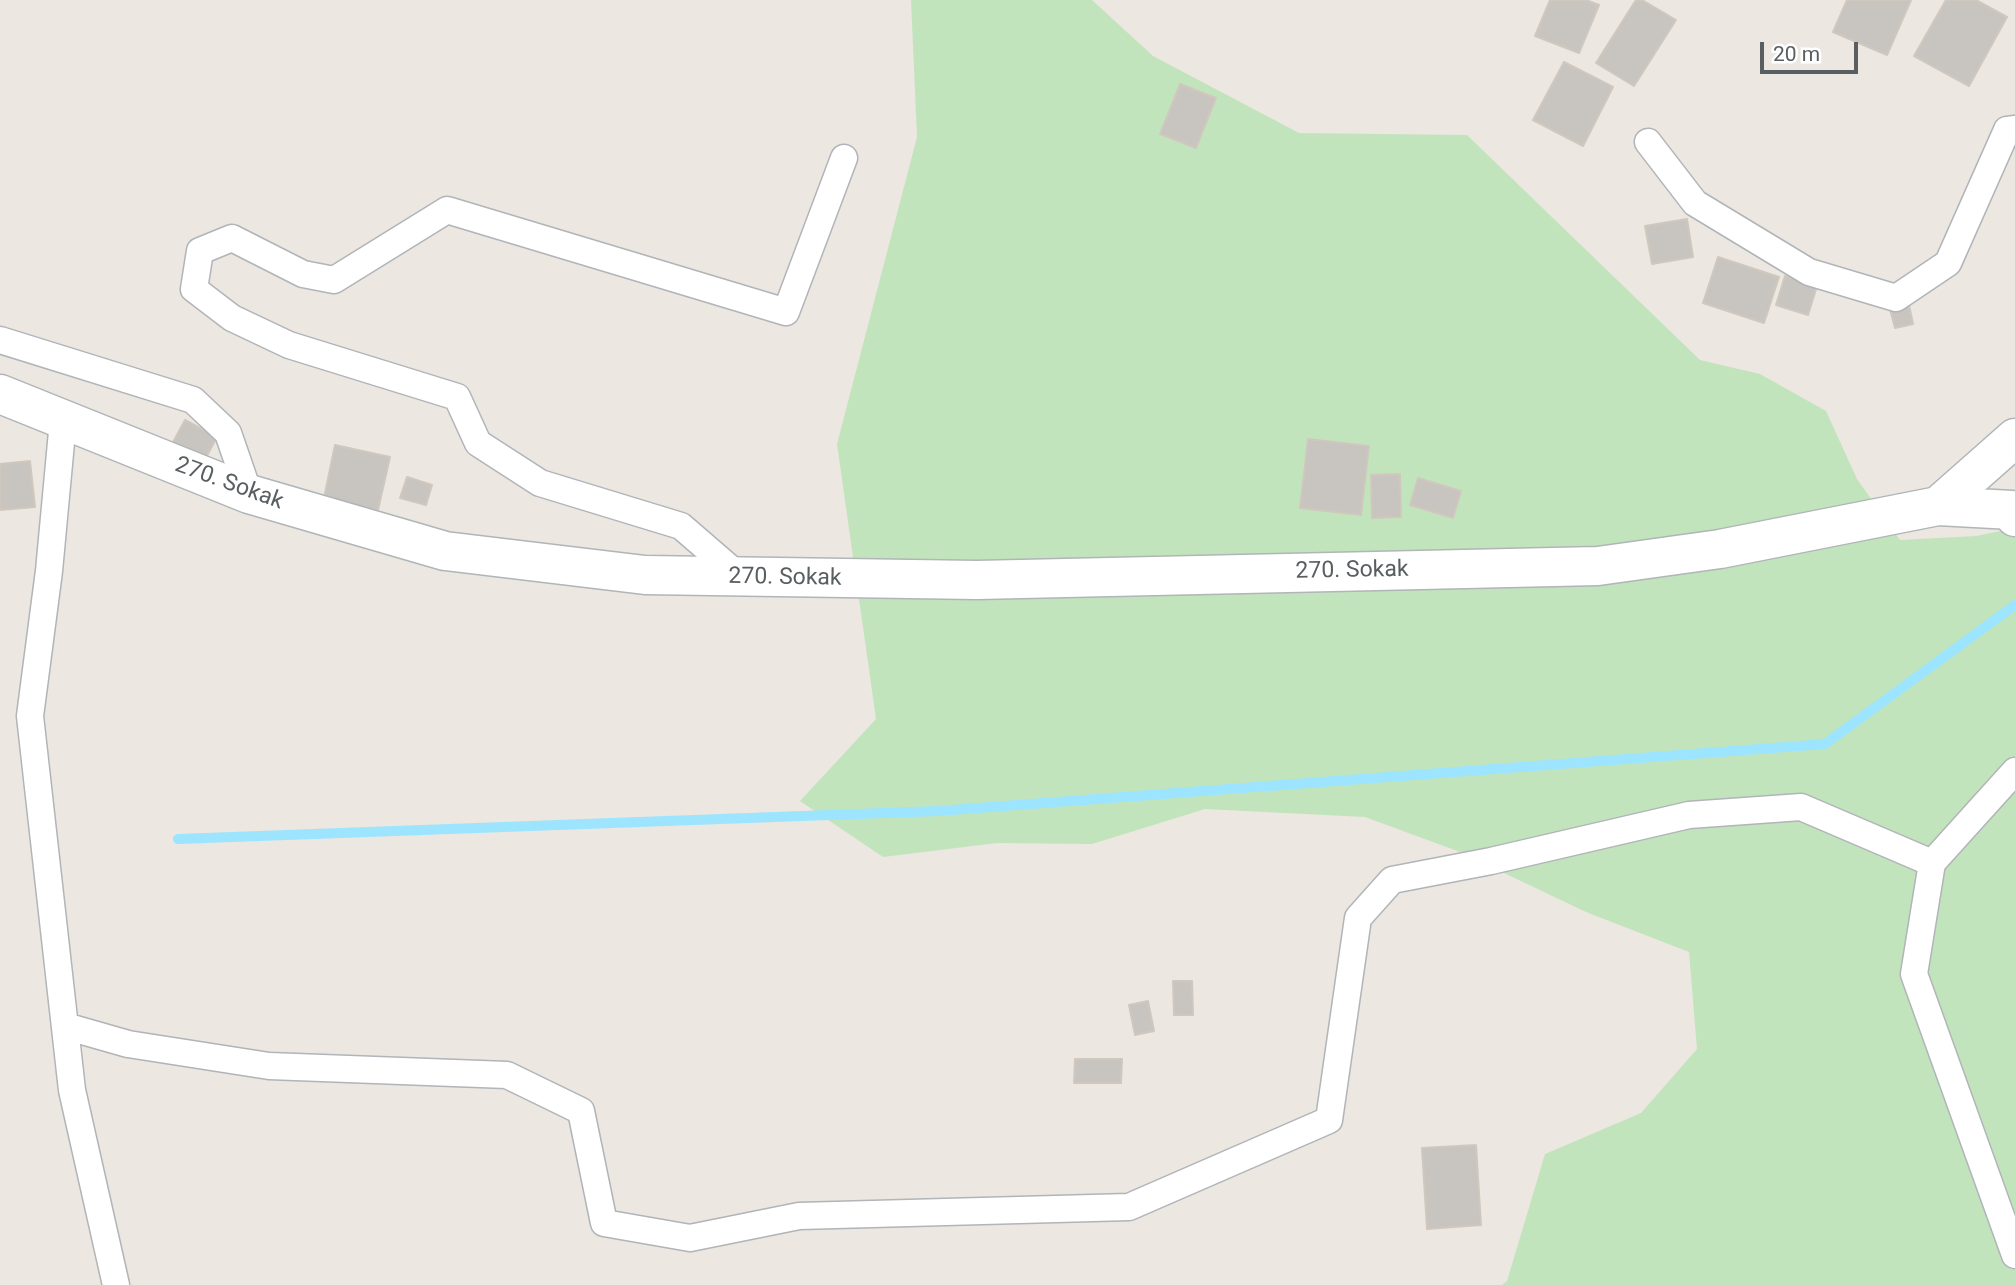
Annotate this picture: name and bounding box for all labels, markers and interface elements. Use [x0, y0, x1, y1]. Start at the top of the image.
scale bar [1763, 28, 1861, 72]
text: 20 m [1773, 42, 1820, 66]
street label: 270. Sokak [171, 452, 287, 516]
street label: 270. Sokak [1295, 556, 1409, 586]
street label: 270. Sokak [728, 563, 842, 593]

